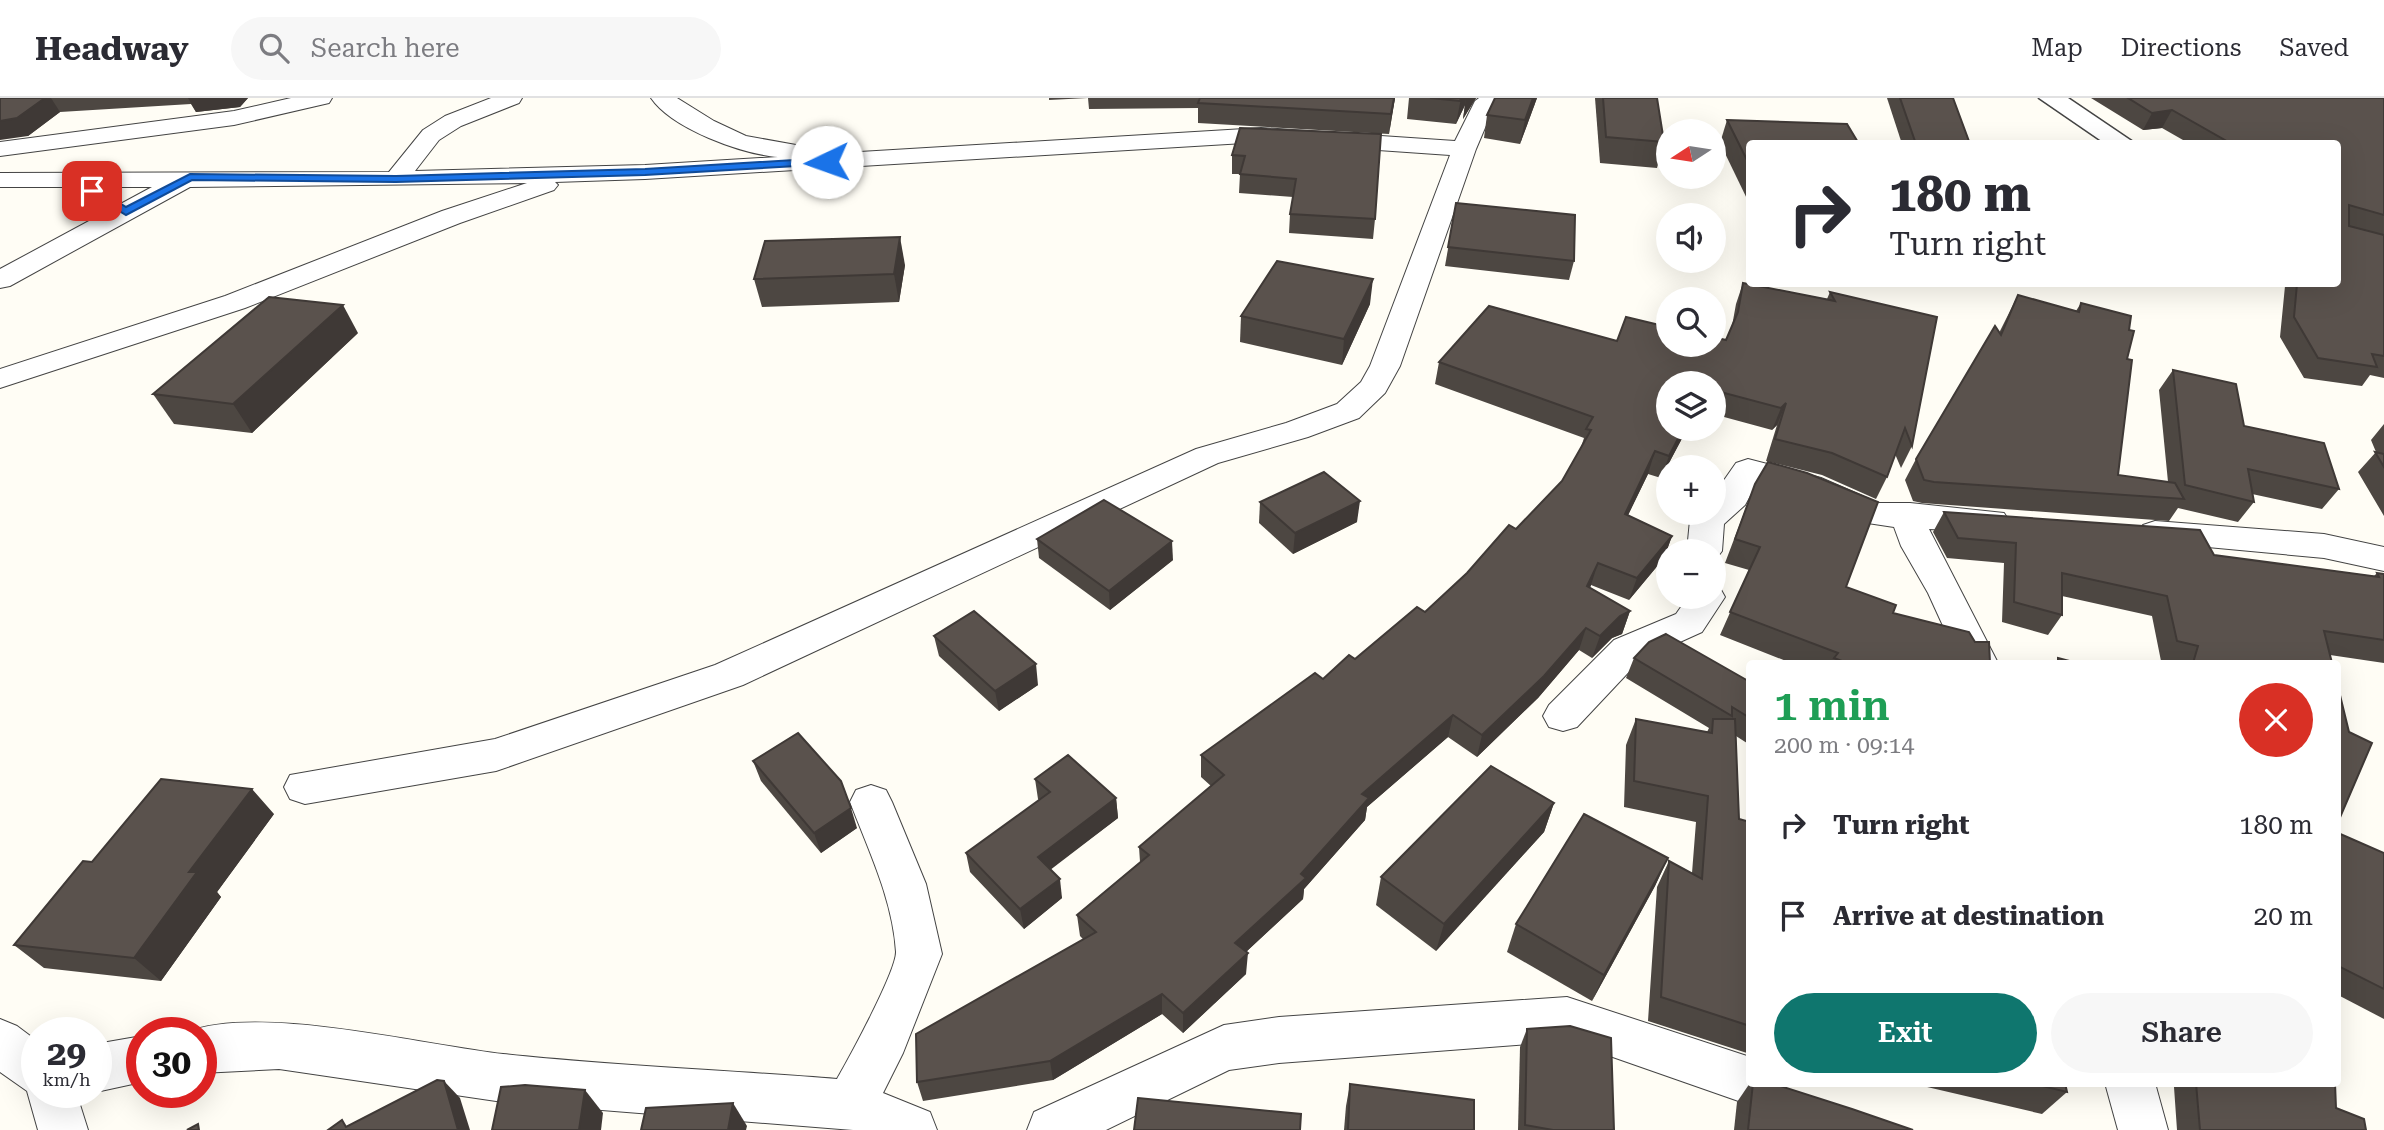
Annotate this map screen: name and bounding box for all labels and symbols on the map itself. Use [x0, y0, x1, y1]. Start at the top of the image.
north arrow [1656, 119, 1726, 189]
position arrow [790, 125, 864, 199]
pin [62, 161, 122, 221]
speed limit sign: 30 [126, 1017, 217, 1108]

